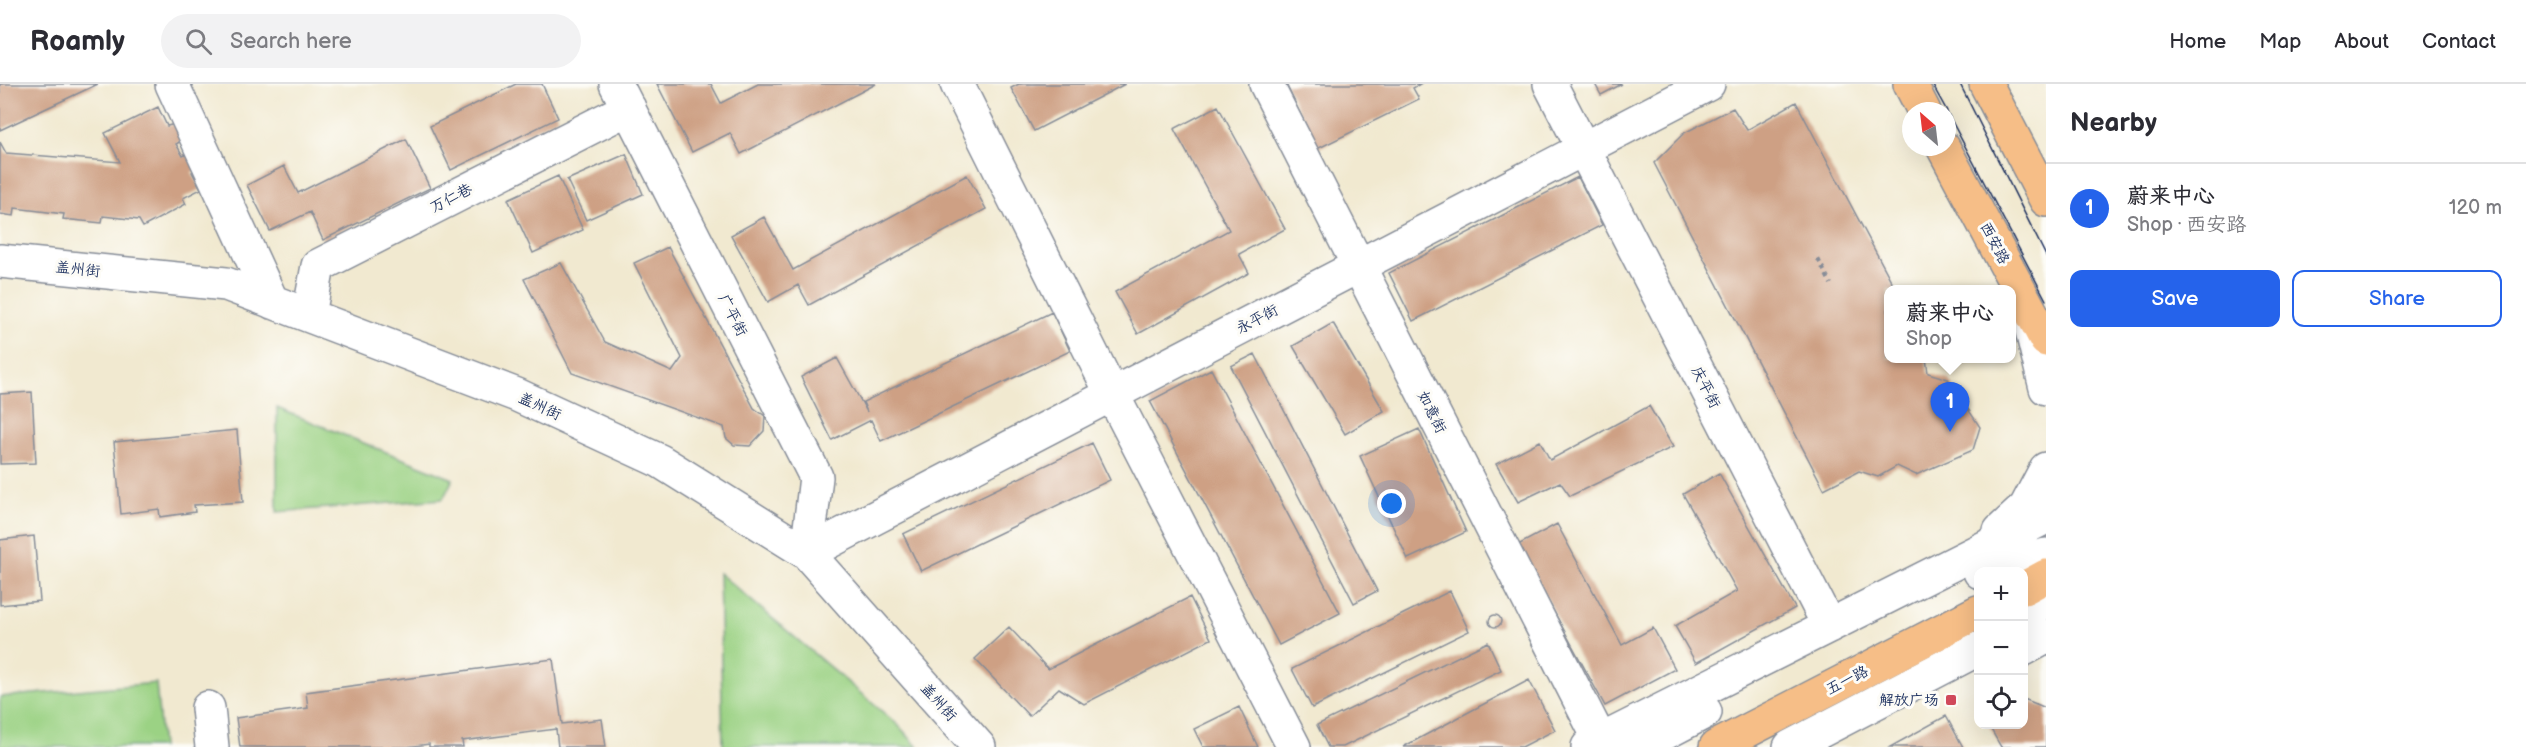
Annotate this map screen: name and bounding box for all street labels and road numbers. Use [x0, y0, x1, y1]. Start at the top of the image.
street label: 万仁巷 [427, 180, 476, 217]
street label: 西安路 [1976, 219, 2014, 268]
street label: 盖州街 [55, 258, 101, 281]
street label: 广平街 [714, 291, 751, 340]
street label: 永平街 [1233, 300, 1282, 338]
street label: 庆平街 [1687, 363, 1724, 412]
street label: 盖州街 [515, 388, 564, 425]
street label: 如意街 [1413, 388, 1450, 437]
street label: 五一路 [1823, 662, 1872, 699]
street label: 盖州街 [917, 679, 961, 725]

